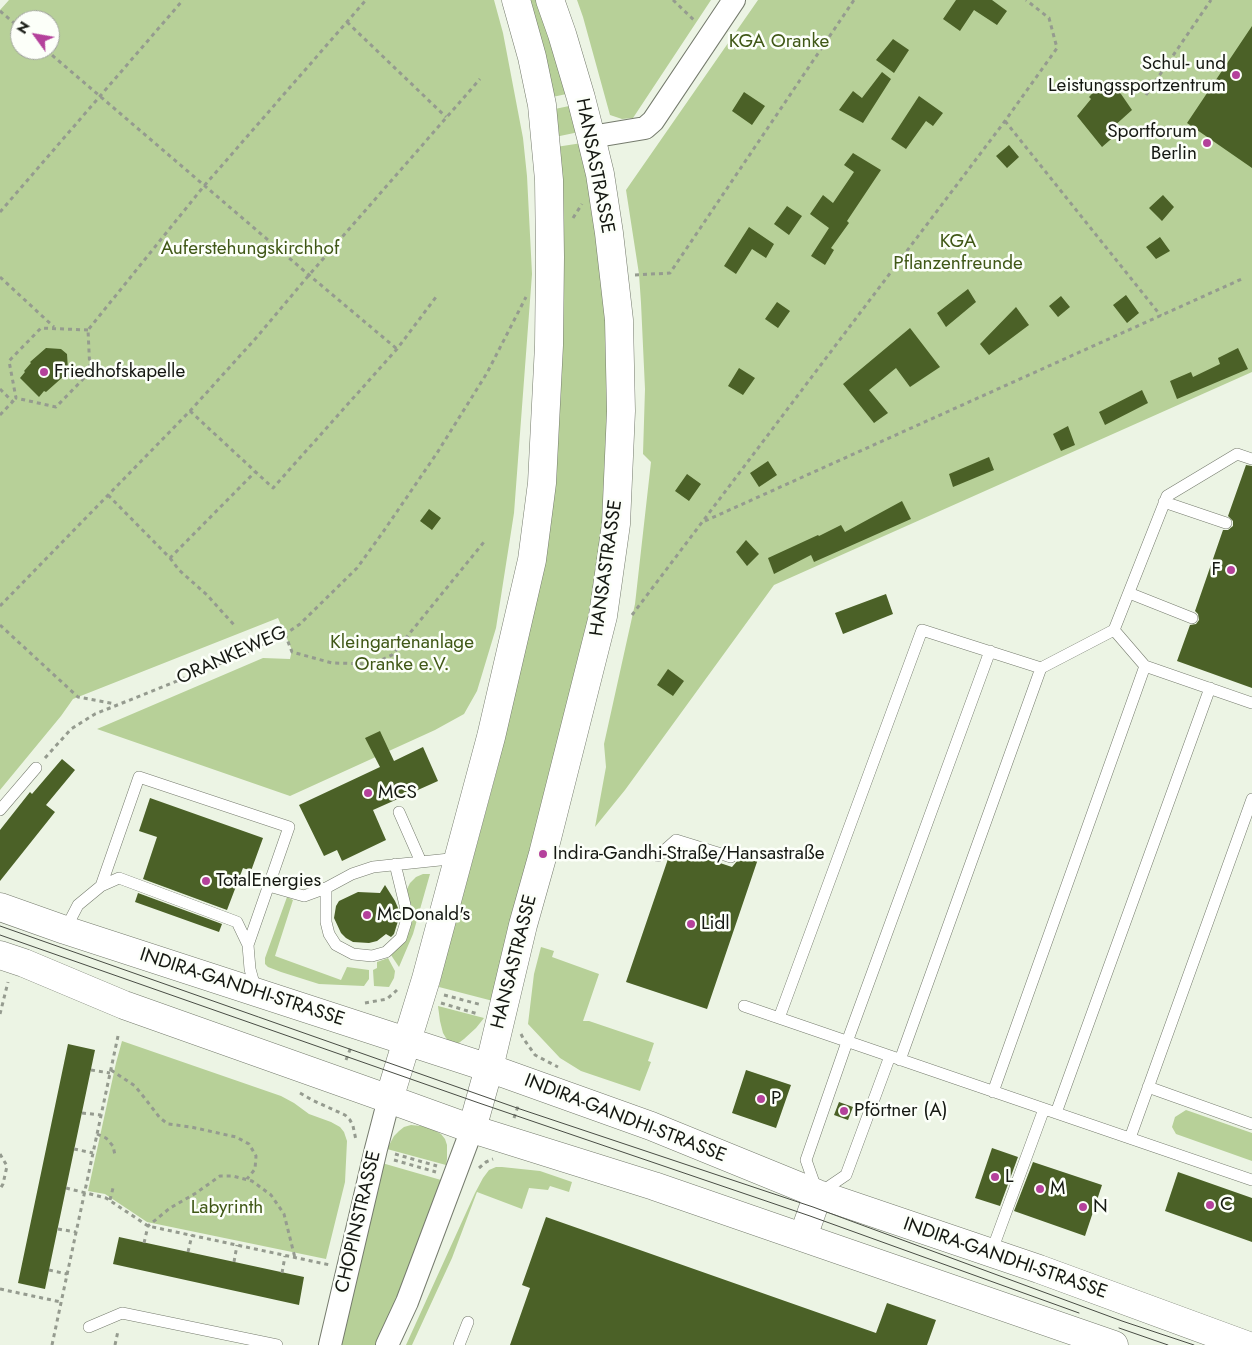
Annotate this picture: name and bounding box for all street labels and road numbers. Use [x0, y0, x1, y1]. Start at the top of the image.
street label: HANSASTRASSE [570, 96, 618, 236]
street label: HANSASTRASSE [586, 498, 628, 638]
street label: ORANKEWEG [173, 622, 291, 690]
street label: HANSASTRASSE [487, 893, 543, 1031]
street label: INDIRA-GANDHI-STRASSE [137, 944, 347, 1032]
street label: INDIRA-GANDHI-STRASSE [521, 1070, 729, 1168]
street label: CHOPINSTRASSE [332, 1149, 386, 1295]
street label: INDIRA-GANDHI-STRASSE [900, 1213, 1110, 1305]

